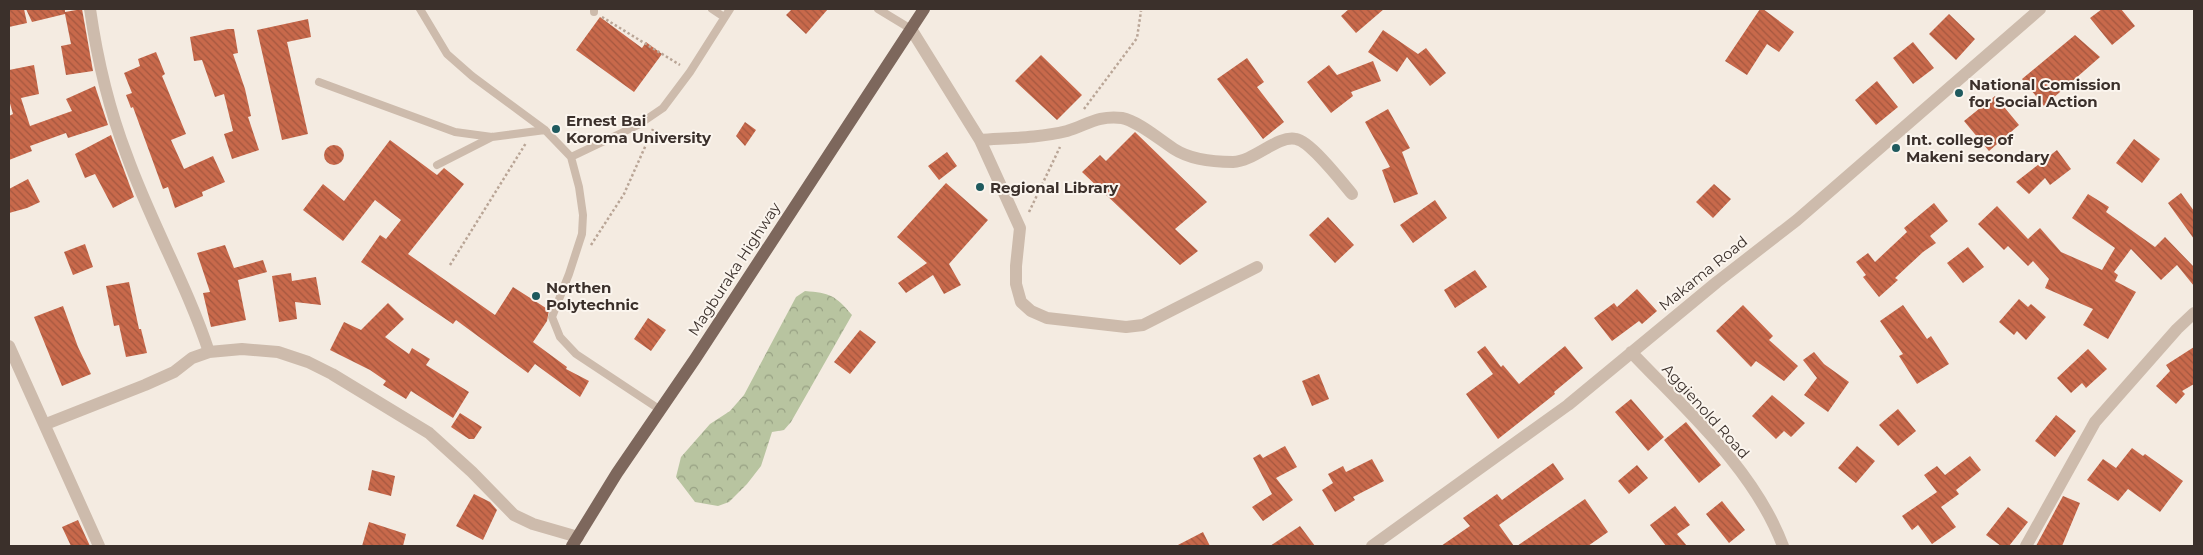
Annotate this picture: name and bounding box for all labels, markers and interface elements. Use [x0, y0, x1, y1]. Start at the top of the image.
place label: National Comission for Social Action [1969, 75, 2121, 111]
marker: National Comission for Social Action [1953, 87, 1965, 99]
place label: Ernest Bai Koroma University [566, 111, 712, 147]
marker: Ernest Bai Koroma University [550, 123, 562, 135]
place label: Int. college of Makeni secondary [1906, 130, 2050, 166]
marker: Int. college of Makeni secondary [1890, 142, 1902, 154]
place label: Regional Library [990, 178, 1119, 197]
marker: Regional Library [974, 181, 986, 193]
street label: Magburaka Highway [684, 198, 785, 339]
street label: Makama Road [1655, 231, 1751, 315]
place label: Northen Polytechnic [546, 278, 639, 314]
marker: Northen Polytechnic [530, 290, 542, 302]
street label: Aggienold Road [1658, 360, 1754, 462]

